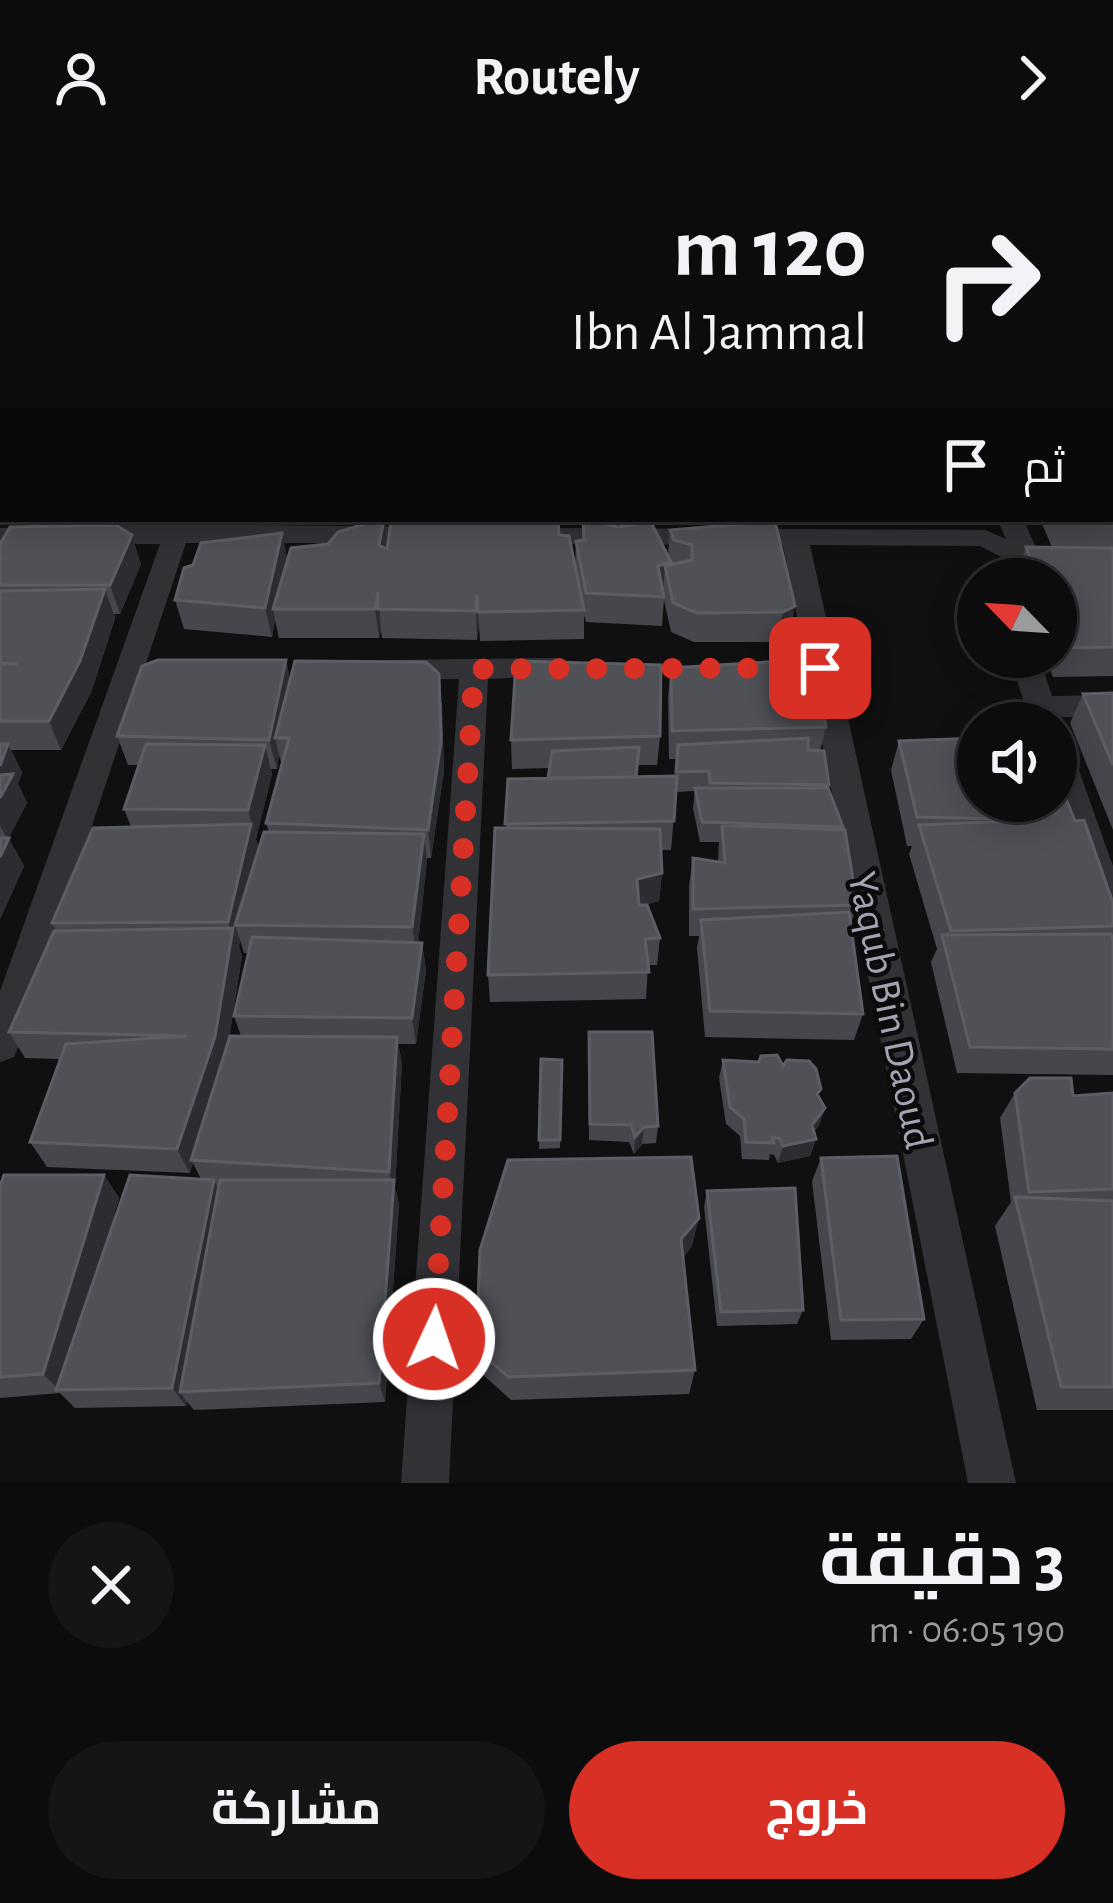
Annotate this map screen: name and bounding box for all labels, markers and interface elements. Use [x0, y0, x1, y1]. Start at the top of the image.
icon: person [48, 45, 114, 111]
icon: forward [999, 45, 1065, 111]
text: Routely [473, 51, 640, 105]
icon: right [909, 204, 1065, 360]
text: 120 m [673, 208, 867, 292]
text: Ibn Al Jammal [571, 306, 867, 360]
icon: arrive [933, 432, 999, 498]
text: ثم [1023, 446, 1065, 491]
north arrow [957, 558, 1077, 678]
map controls [957, 558, 1077, 822]
pin [769, 617, 871, 719]
icon: arrive [787, 635, 853, 701]
button: sound [957, 702, 1077, 822]
street label: Yaqub Bin Daoud [840, 868, 940, 1153]
position arrow [371, 1276, 497, 1402]
button: close [48, 1522, 174, 1648]
text: 3 دقيقة [820, 1526, 1065, 1598]
text: 190 m · 06:05 [868, 1611, 1065, 1650]
button: مشاركة [48, 1741, 545, 1879]
button: خروج [569, 1741, 1065, 1879]

